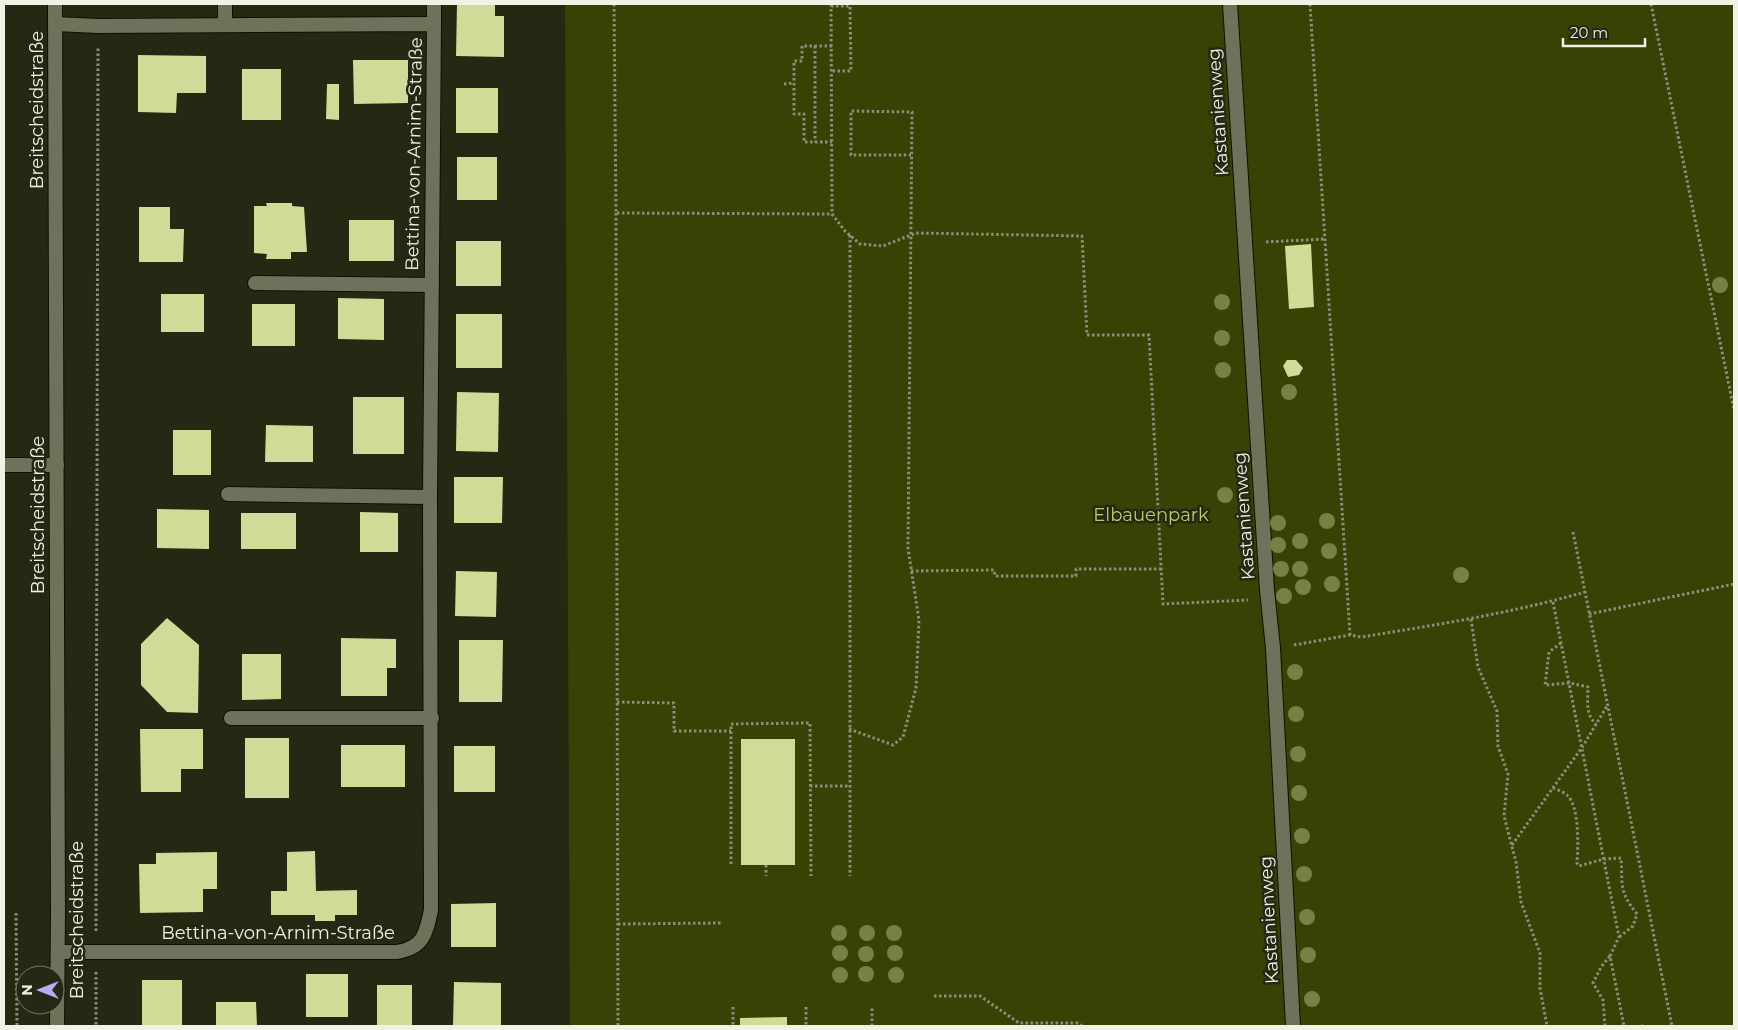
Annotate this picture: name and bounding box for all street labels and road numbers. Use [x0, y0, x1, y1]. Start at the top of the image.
street label: Breitscheidstraße [26, 31, 48, 189]
street label: Bettina-von-Arnim-Straße [401, 37, 427, 271]
street label: Kastanienweg [1203, 47, 1233, 177]
street label: Breitscheidstraße [27, 436, 49, 594]
street label: Kastanienweg [1229, 451, 1259, 581]
street label: Breitscheidstraße [66, 841, 88, 999]
street label: Kastanienweg [1255, 855, 1283, 985]
street label: Bettina-von-Arnim-Straße [161, 922, 395, 944]

